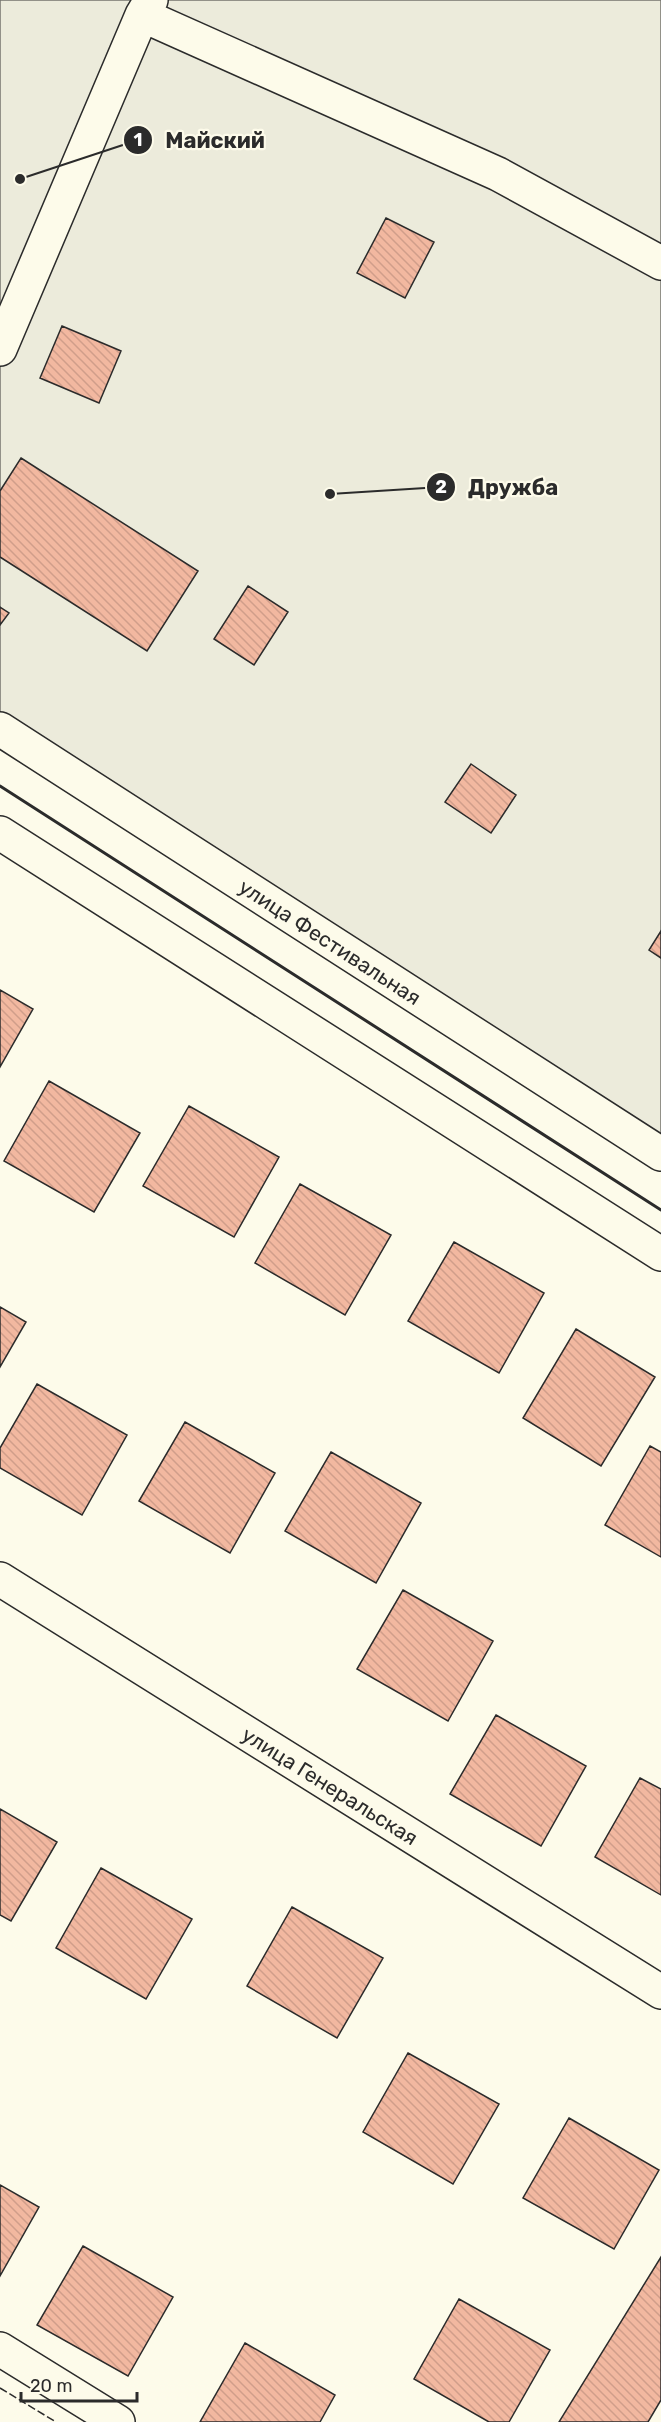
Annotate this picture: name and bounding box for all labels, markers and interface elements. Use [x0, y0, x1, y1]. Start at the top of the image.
callout: Майский [123, 120, 276, 160]
text: Майский [165, 127, 265, 154]
text: 1 [134, 129, 142, 151]
callout: Дружба [426, 467, 570, 507]
text: Дружба [468, 474, 558, 501]
text: 2 [435, 476, 447, 498]
street label: улица Фестивальная [234, 874, 426, 1010]
street label: улица Генеральская [237, 1722, 423, 1850]
scale bar [21, 2365, 136, 2403]
text: 20 m [30, 2375, 72, 2397]

